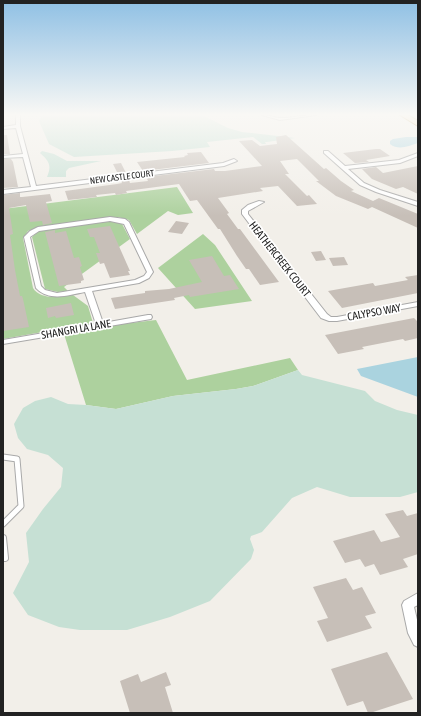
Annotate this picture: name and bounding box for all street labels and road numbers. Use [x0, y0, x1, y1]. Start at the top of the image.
street label: NEW CASTLE COURT [89, 168, 155, 186]
street label: HEATHERCREEK COURT [247, 219, 313, 299]
street label: CALYPSO WAY [346, 301, 402, 323]
street label: SHANGRI LA LANE [40, 317, 112, 341]

